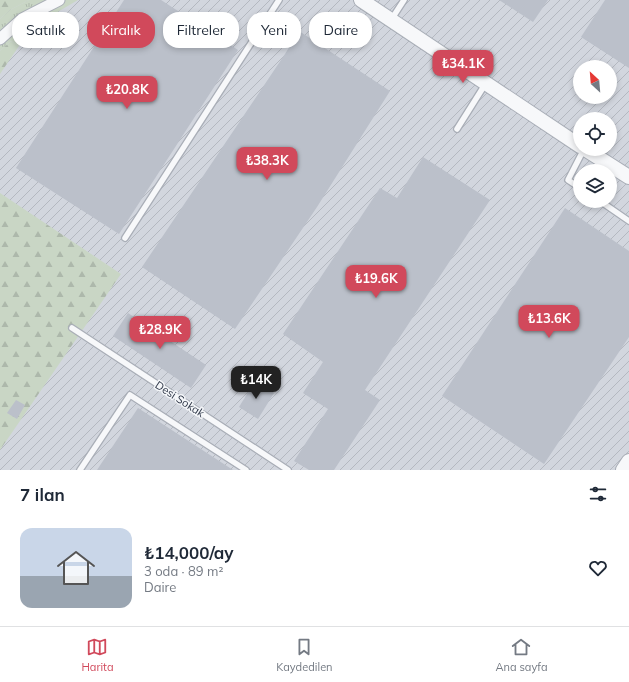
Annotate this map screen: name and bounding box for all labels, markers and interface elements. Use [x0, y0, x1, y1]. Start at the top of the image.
chip: Satılık [12, 12, 79, 48]
chip: Kiralık [87, 12, 155, 48]
chip: Filtreler [163, 12, 239, 48]
chip: Yeni [247, 12, 301, 48]
chip: Daire [309, 12, 372, 48]
pin: ₺34.1K [430, 50, 496, 84]
text: ₺34.1K [441, 55, 485, 71]
north arrow [573, 60, 617, 104]
map controls [573, 60, 617, 208]
pin: ₺20.8K [94, 76, 160, 110]
text: ₺20.8K [105, 81, 149, 97]
button: locate [573, 112, 617, 156]
pin: ₺38.3K [234, 147, 300, 181]
text: ₺38.3K [245, 152, 289, 168]
button: layers [573, 164, 617, 208]
pin: ₺19.6K [343, 265, 409, 299]
text: ₺19.6K [354, 270, 398, 286]
pin: ₺13.6K [516, 305, 582, 339]
text: ₺13.6K [527, 310, 571, 326]
pin: ₺28.9K [127, 316, 193, 350]
text: ₺28.9K [138, 321, 182, 337]
pin: ₺14K [232, 366, 280, 400]
text: ₺14K [240, 371, 272, 387]
street label: Desi Sokak [153, 378, 208, 420]
icon: filters [587, 483, 609, 505]
text: 7 ilan [20, 484, 65, 505]
text: ₺14,000/ay [144, 542, 233, 563]
icon: home [52, 544, 100, 592]
icon: heart [587, 557, 609, 579]
text: 3 oda · 89 m² [144, 563, 223, 579]
text: Daire [144, 579, 176, 595]
tab: Harita [81, 636, 114, 674]
tab: Kaydedilen [276, 636, 333, 674]
tab: Ana sayfa [495, 636, 548, 674]

